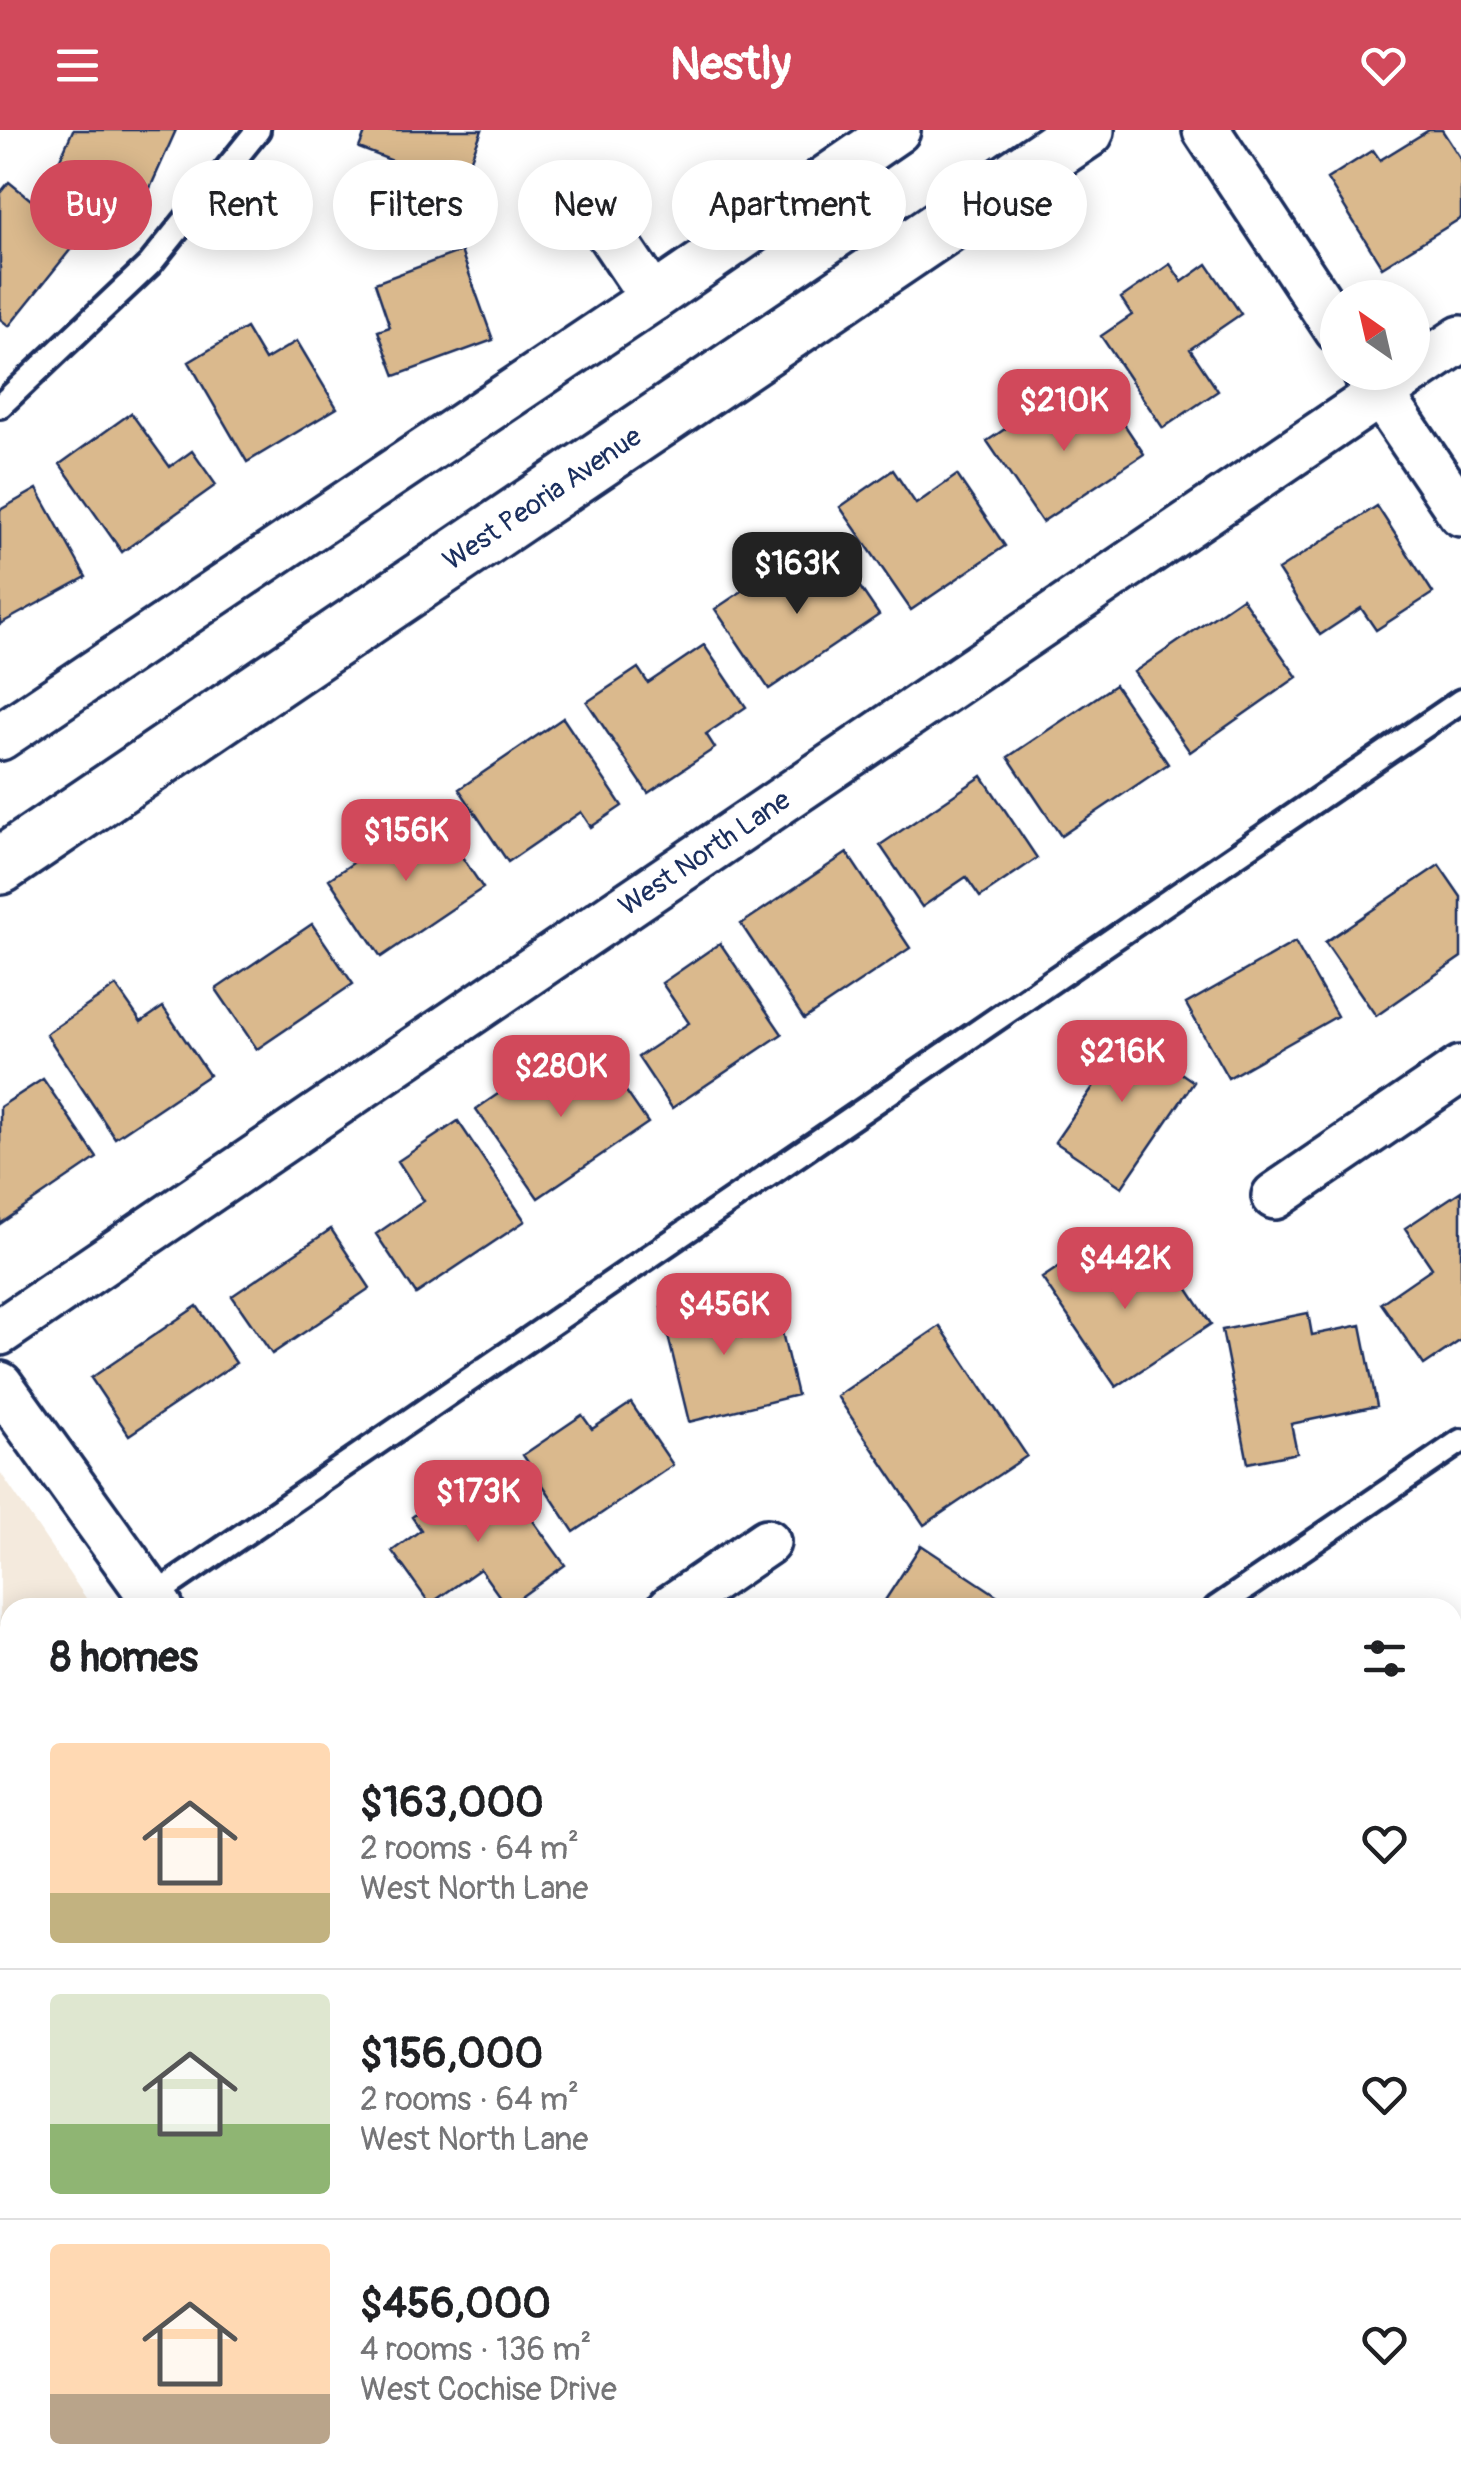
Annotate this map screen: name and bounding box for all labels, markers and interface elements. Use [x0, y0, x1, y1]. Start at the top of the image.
text: Nestly [670, 37, 791, 93]
icon: menu [50, 38, 105, 93]
icon: heart [1356, 38, 1411, 93]
chip: Buy [30, 160, 152, 250]
chip: Rent [172, 160, 313, 250]
chip: Filters [333, 160, 498, 250]
chip: New [518, 160, 652, 250]
chip: Apartment [672, 160, 906, 250]
chip: House [926, 160, 1087, 250]
north arrow [1320, 280, 1430, 390]
map controls [1320, 280, 1430, 390]
pin: $210K [994, 369, 1134, 454]
text: $210K [1020, 381, 1108, 421]
street label: West Peoria Avenue [436, 419, 648, 578]
pin: $163K [727, 532, 867, 617]
text: $163K [754, 544, 840, 584]
street label: West North Lane [612, 782, 797, 924]
pin: $156K [336, 799, 476, 884]
text: $156K [363, 811, 449, 851]
pin: $216K [1052, 1020, 1192, 1105]
text: $216K [1079, 1032, 1165, 1072]
pin: $280K [491, 1035, 631, 1120]
text: $280K [515, 1047, 607, 1087]
pin: $442K [1055, 1227, 1195, 1312]
text: $442K [1079, 1239, 1171, 1279]
pin: $456K [654, 1273, 794, 1358]
text: $456K [678, 1285, 770, 1325]
pin: $173K [408, 1460, 548, 1545]
text: $173K [436, 1472, 520, 1512]
icon: filters [1357, 1631, 1412, 1686]
text: 8 homes [50, 1632, 198, 1684]
text: $163,000 [360, 1777, 544, 1829]
icon: home [130, 1783, 250, 1903]
icon: heart [1357, 1816, 1412, 1871]
text: 2 rooms · 64 m² [360, 1829, 579, 1869]
text: West North Lane [360, 1869, 588, 1909]
text: $156,000 [360, 2028, 543, 2080]
icon: home [130, 2034, 250, 2154]
icon: heart [1357, 2067, 1412, 2122]
text: 2 rooms · 64 m² [360, 2080, 579, 2120]
text: West North Lane [360, 2120, 588, 2160]
text: $456,000 [360, 2278, 551, 2330]
icon: home [130, 2284, 250, 2404]
icon: heart [1357, 2317, 1412, 2372]
text: 4 rooms · 136 m² [360, 2330, 592, 2370]
text: West Cochise Drive [360, 2370, 617, 2410]

